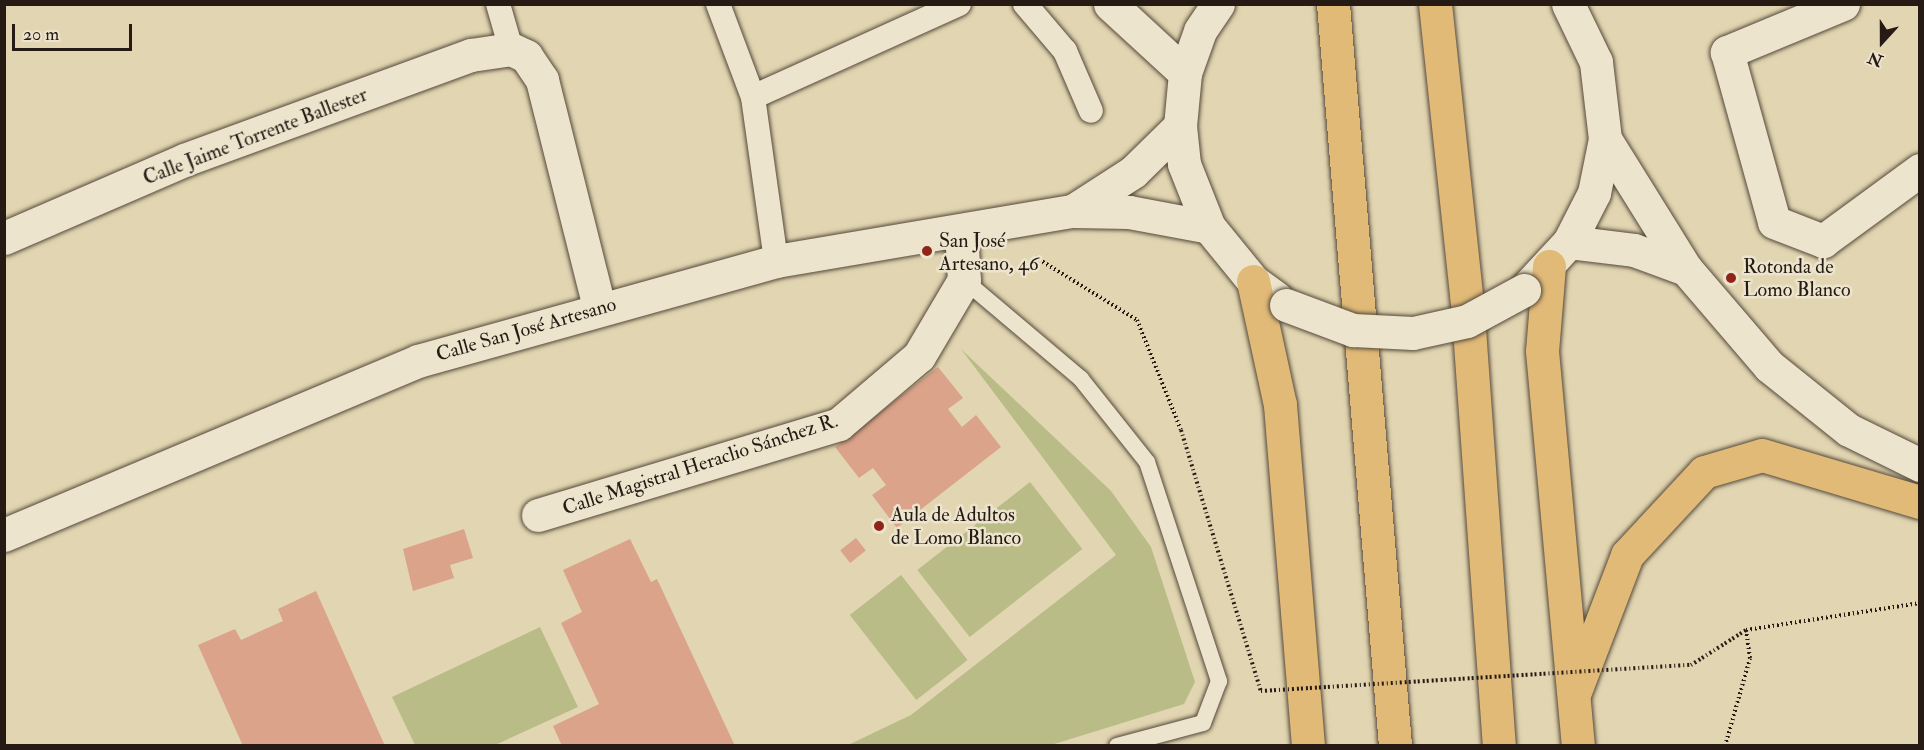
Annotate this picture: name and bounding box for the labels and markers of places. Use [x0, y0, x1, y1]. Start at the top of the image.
place label: San José Artesano, 46 [939, 228, 1039, 275]
marker: San José Artesano, 46 [920, 244, 934, 258]
place label: Rotonda de Lomo Blanco [1743, 254, 1851, 301]
marker: Rotonda de Lomo Blanco [1724, 271, 1738, 285]
place label: Aula de Adultos de Lomo Blanco [891, 502, 1021, 549]
marker: Aula de Adultos de Lomo Blanco [872, 519, 886, 533]

